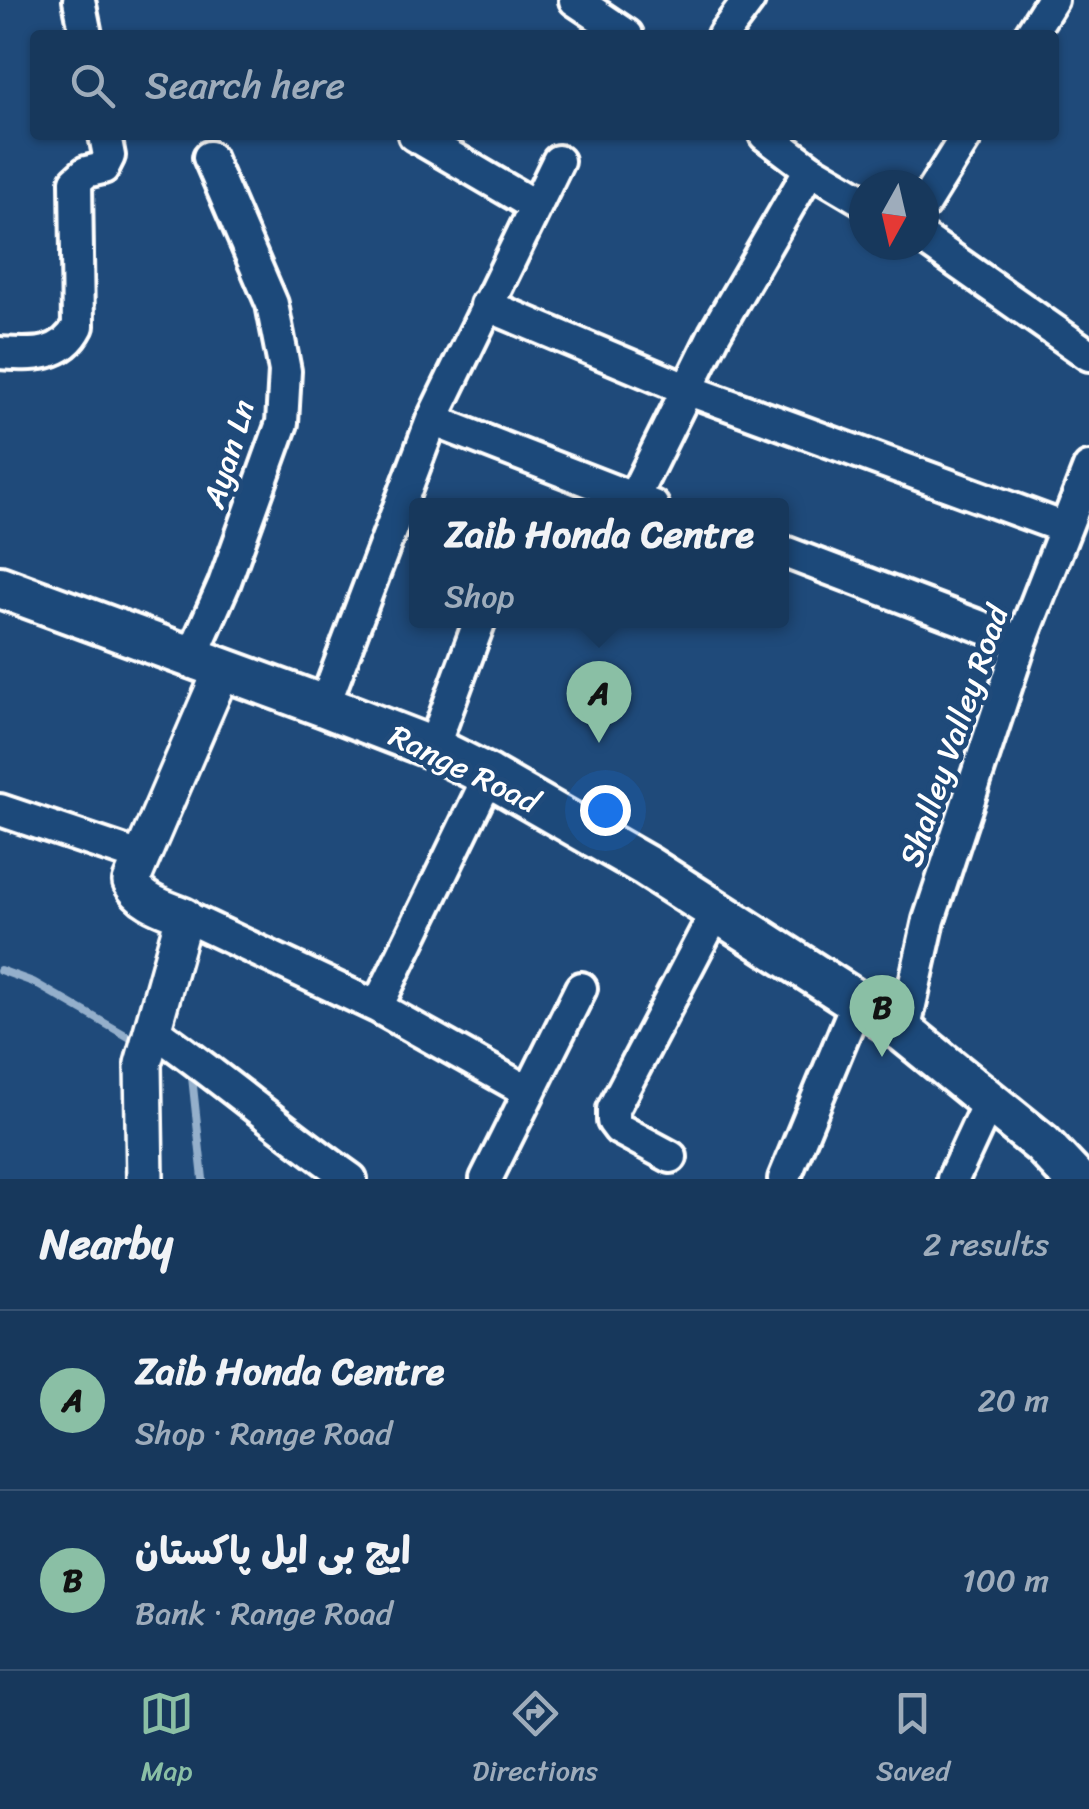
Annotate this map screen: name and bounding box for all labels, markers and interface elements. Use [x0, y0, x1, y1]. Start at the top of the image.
search box [30, 30, 1059, 140]
text: Search here [145, 52, 345, 119]
icon: search [65, 58, 120, 113]
north arrow [849, 170, 939, 260]
street label: Ayan Ln [185, 392, 273, 517]
popup [409, 498, 789, 628]
text: Zaib Honda Centre [444, 501, 754, 568]
text: Shop [444, 568, 514, 625]
street label: Shalley Valley Road [883, 595, 1026, 875]
pin: A [566, 660, 632, 743]
street label: Range Road [379, 708, 551, 831]
your location [580, 785, 631, 836]
pin: B [850, 974, 914, 1057]
text: Nearby [40, 1207, 173, 1281]
text: 2 results [923, 1216, 1049, 1273]
text: Zaib Honda Centre [135, 1338, 444, 1405]
text: A [62, 1372, 83, 1429]
text: 20 m [977, 1372, 1049, 1429]
text: Shop · Range Road [135, 1405, 392, 1462]
text: ایچ بی ایل پاکستان [135, 1518, 411, 1585]
text: B [62, 1552, 83, 1609]
text: 100 m [962, 1552, 1049, 1609]
text: Bank · Range Road [135, 1585, 393, 1642]
tab: Map [139, 1686, 194, 1795]
tab: Directions [472, 1686, 598, 1795]
tab: Saved [876, 1686, 950, 1795]

